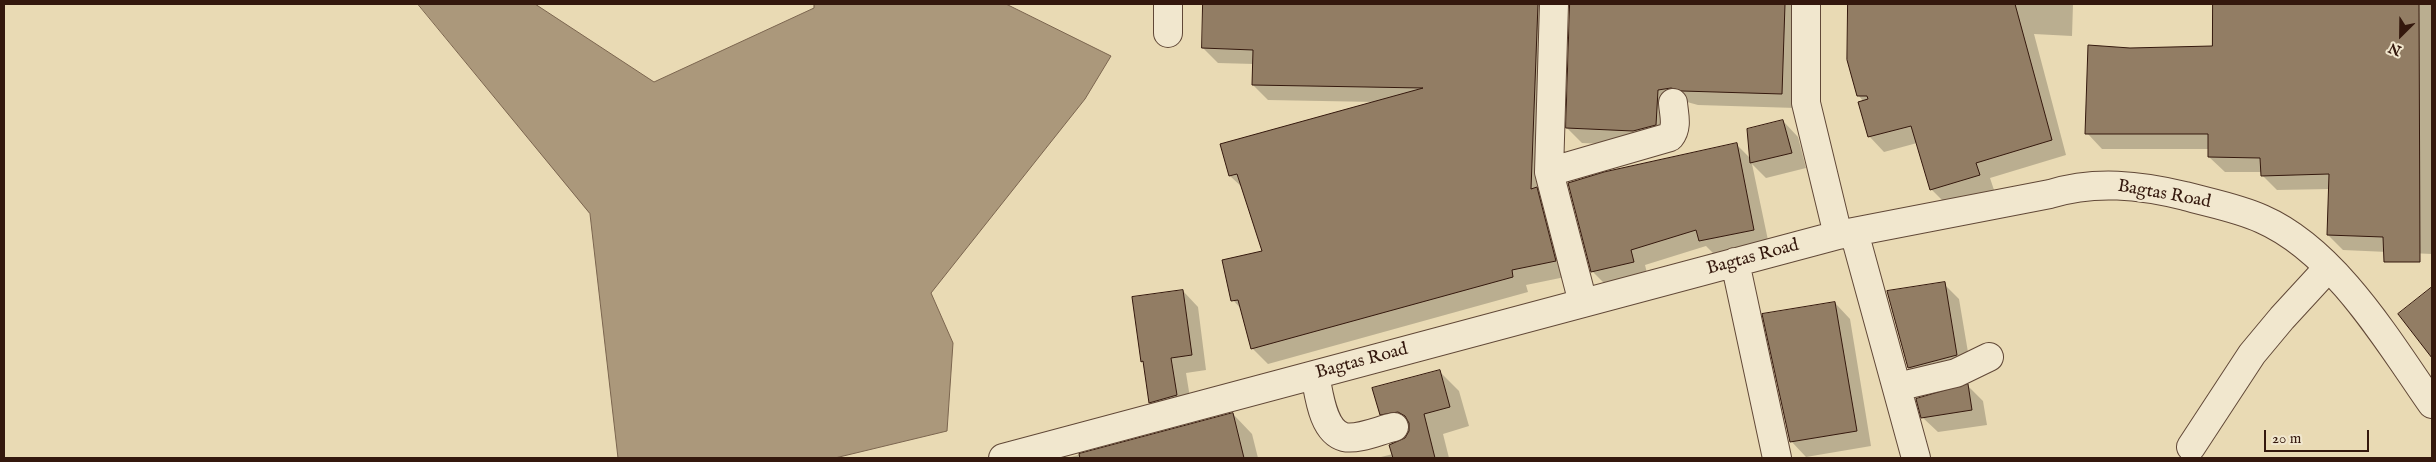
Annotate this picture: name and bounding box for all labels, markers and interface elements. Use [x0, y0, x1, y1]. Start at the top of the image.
north arrow [2376, 10, 2426, 60]
text: N [2386, 38, 2404, 59]
street label: Bagtas Road [2116, 176, 2212, 214]
street label: Bagtas Road [1705, 235, 1801, 281]
street label: Bagtas Road [1314, 339, 1410, 385]
scale bar [2266, 420, 2371, 452]
text: 20 m [2272, 429, 2301, 448]

